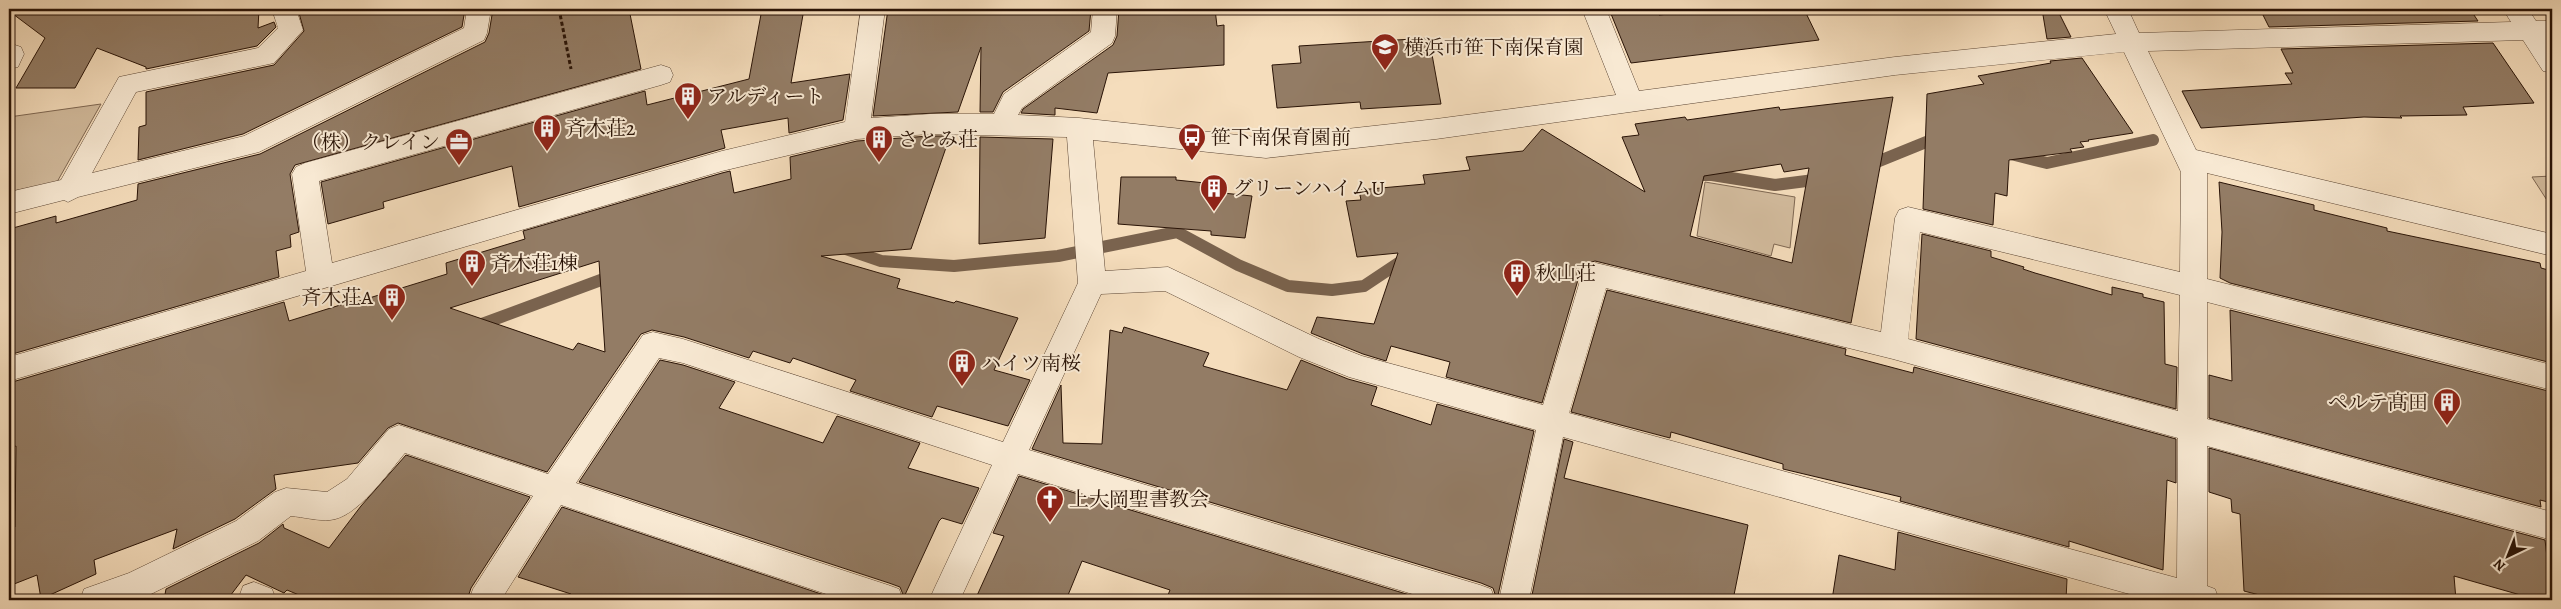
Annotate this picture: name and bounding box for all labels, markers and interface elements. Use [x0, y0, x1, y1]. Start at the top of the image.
school or university icon: 横浜市笹下南保育園 [1370, 32, 1400, 71]
place label: 横浜市笹下南保育園 [1404, 34, 1584, 61]
building icon: アルディート [673, 81, 703, 120]
place label: アルディート [707, 83, 825, 110]
building icon: 斉木荘2 [532, 113, 562, 152]
place label: 斉木荘2 [566, 115, 636, 142]
bus stop icon: 笹下南保育園前 [1177, 122, 1207, 161]
building icon: さとみ荘 [864, 124, 894, 163]
place label: 笹下南保育園前 [1211, 124, 1351, 151]
place label: さとみ荘 [898, 126, 978, 153]
office icon: （株）クレイン [444, 127, 474, 166]
place label: （株）クレイン [301, 129, 440, 156]
building icon: グリーンハイムU [1199, 173, 1229, 212]
place label: グリーンハイムU [1233, 175, 1385, 202]
building icon: 斉木荘1棟 [457, 248, 487, 287]
place label: 斉木荘1棟 [491, 250, 578, 277]
building icon: 秋山荘 [1502, 258, 1532, 297]
place label: 秋山荘 [1536, 260, 1596, 287]
building icon: 斉木荘A [377, 282, 407, 321]
place label: 斉木荘A [301, 284, 373, 311]
building icon: ハイツ南桜 [947, 348, 977, 387]
place label: ハイツ南桜 [981, 350, 1081, 377]
building icon: ペルテ髙田 [2432, 387, 2462, 426]
place label: ペルテ髙田 [2328, 389, 2428, 416]
church icon: 上大岡聖書教会 [1035, 484, 1065, 523]
place label: 上大岡聖書教会 [1069, 486, 1209, 513]
north arrow [2484, 532, 2534, 582]
text: N [2489, 555, 2510, 576]

